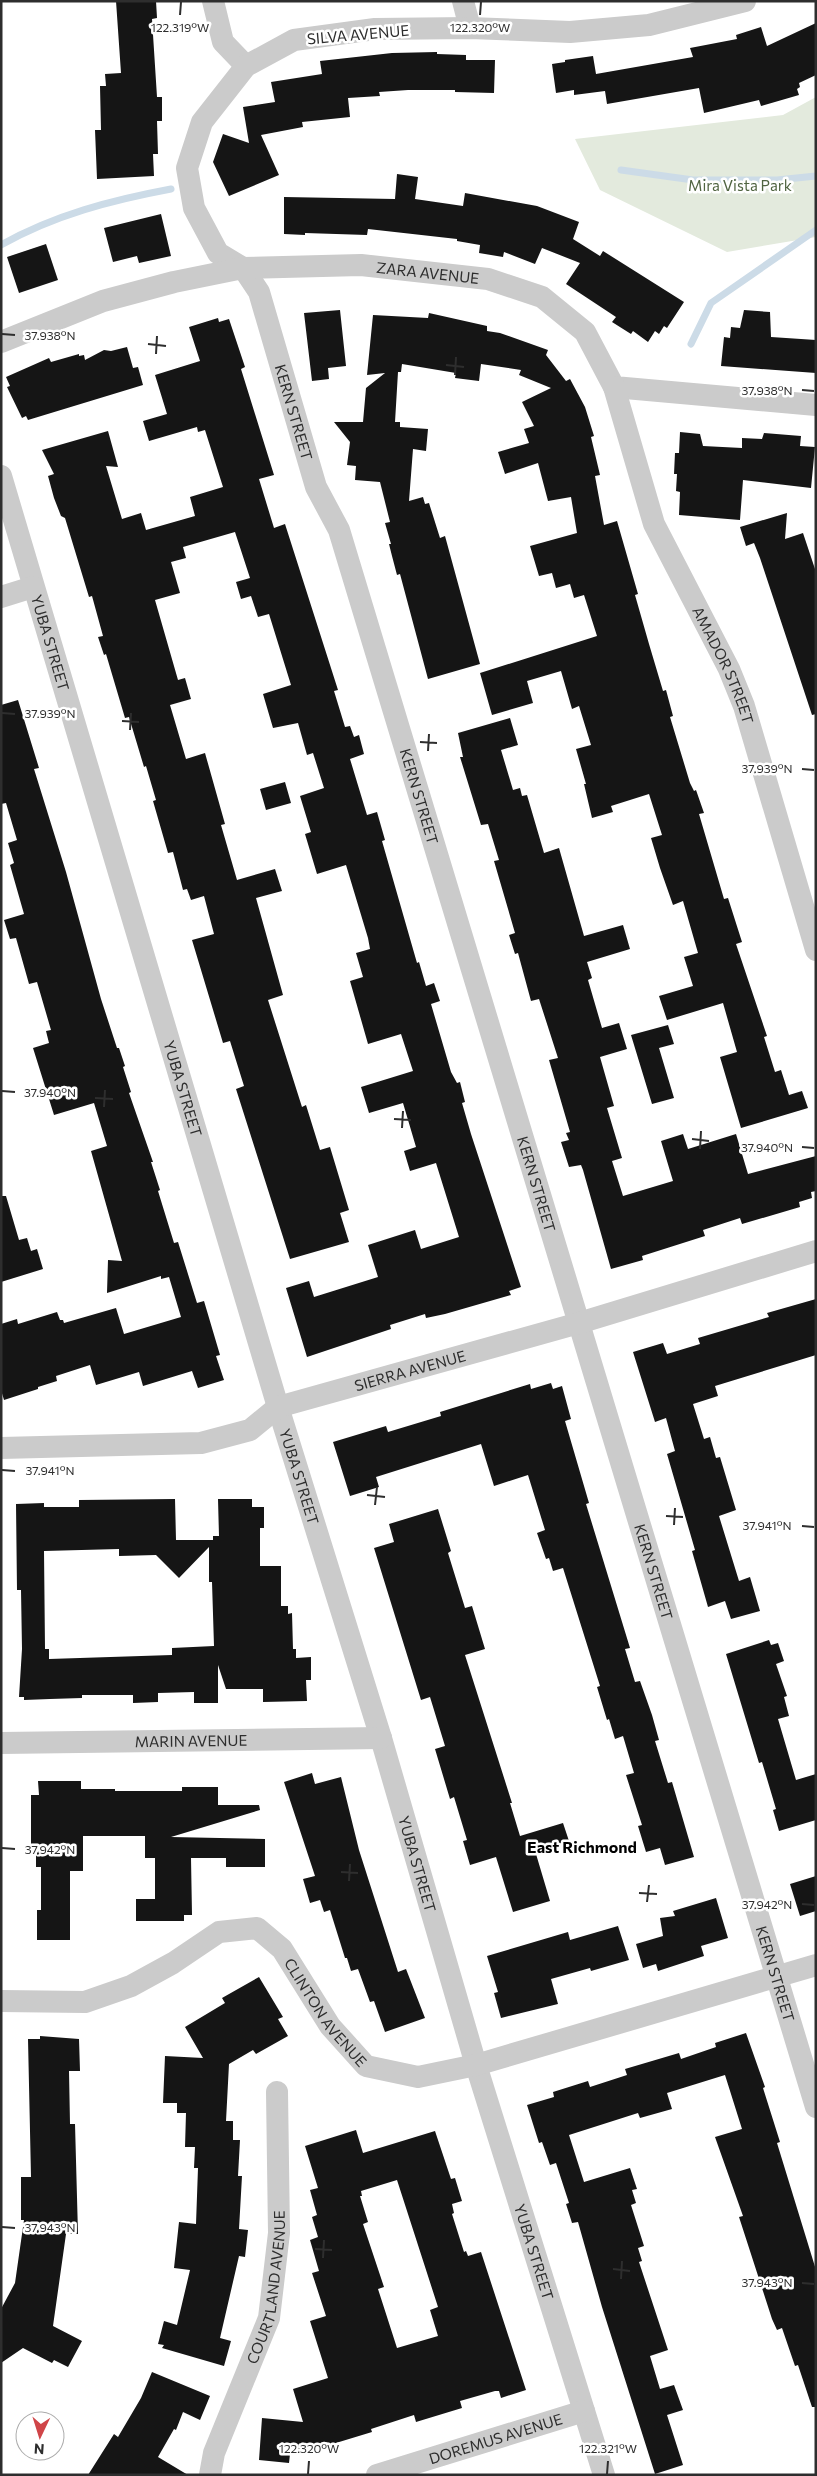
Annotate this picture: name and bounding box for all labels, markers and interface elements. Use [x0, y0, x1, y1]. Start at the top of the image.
text: 122.319°W [151, 20, 209, 34]
text: 122.320°W [450, 20, 510, 34]
street label: SILVA AVENUE [306, 21, 410, 47]
park label: Mira Vista Park [688, 176, 792, 194]
street label: ZARA AVENUE [375, 258, 480, 287]
text: 37.938°N [25, 328, 76, 342]
street label: KERN STREET [272, 362, 317, 462]
text: 37.938°N [742, 383, 793, 397]
street label: YUBA STREET [28, 593, 74, 693]
street label: AMADOR STREET [689, 603, 758, 726]
text: 37.939°N [25, 706, 76, 720]
street label: KERN STREET [397, 746, 443, 847]
text: 37.939°N [742, 761, 793, 775]
street label: YUBA STREET [160, 1038, 206, 1139]
text: 37.940°N [24, 1085, 76, 1099]
street label: KERN STREET [514, 1134, 560, 1234]
text: 37.940°N [741, 1140, 793, 1154]
street label: SIERRA AVENUE [352, 1346, 468, 1394]
street label: YUBA STREET [276, 1426, 323, 1527]
text: 37.941°N [26, 1463, 74, 1477]
text: 37.941°N [743, 1518, 791, 1532]
street label: KERN STREET [631, 1522, 677, 1622]
street label: MARIN AVENUE [134, 1731, 248, 1750]
street label: YUBA STREET [395, 1814, 440, 1914]
district label: East Richmond [527, 1837, 637, 1856]
text: 37.942°N [25, 1842, 75, 1856]
text: 37.942°N [742, 1897, 792, 1911]
street label: KERN STREET [753, 1924, 799, 2024]
street label: CLINTON AVENUE [281, 1955, 371, 2070]
street label: YUBA STREET [511, 2201, 558, 2302]
street label: COURTLAND AVENUE [242, 2210, 288, 2366]
text: 37.943°N [25, 2220, 75, 2234]
text: 37.943°N [742, 2275, 792, 2289]
street label: DOREMUS AVENUE [426, 2409, 565, 2467]
north arrow [15, 2411, 65, 2461]
text: N [33, 2441, 45, 2458]
text: 122.320°W [279, 2441, 339, 2455]
text: 122.321°W [579, 2441, 637, 2455]

